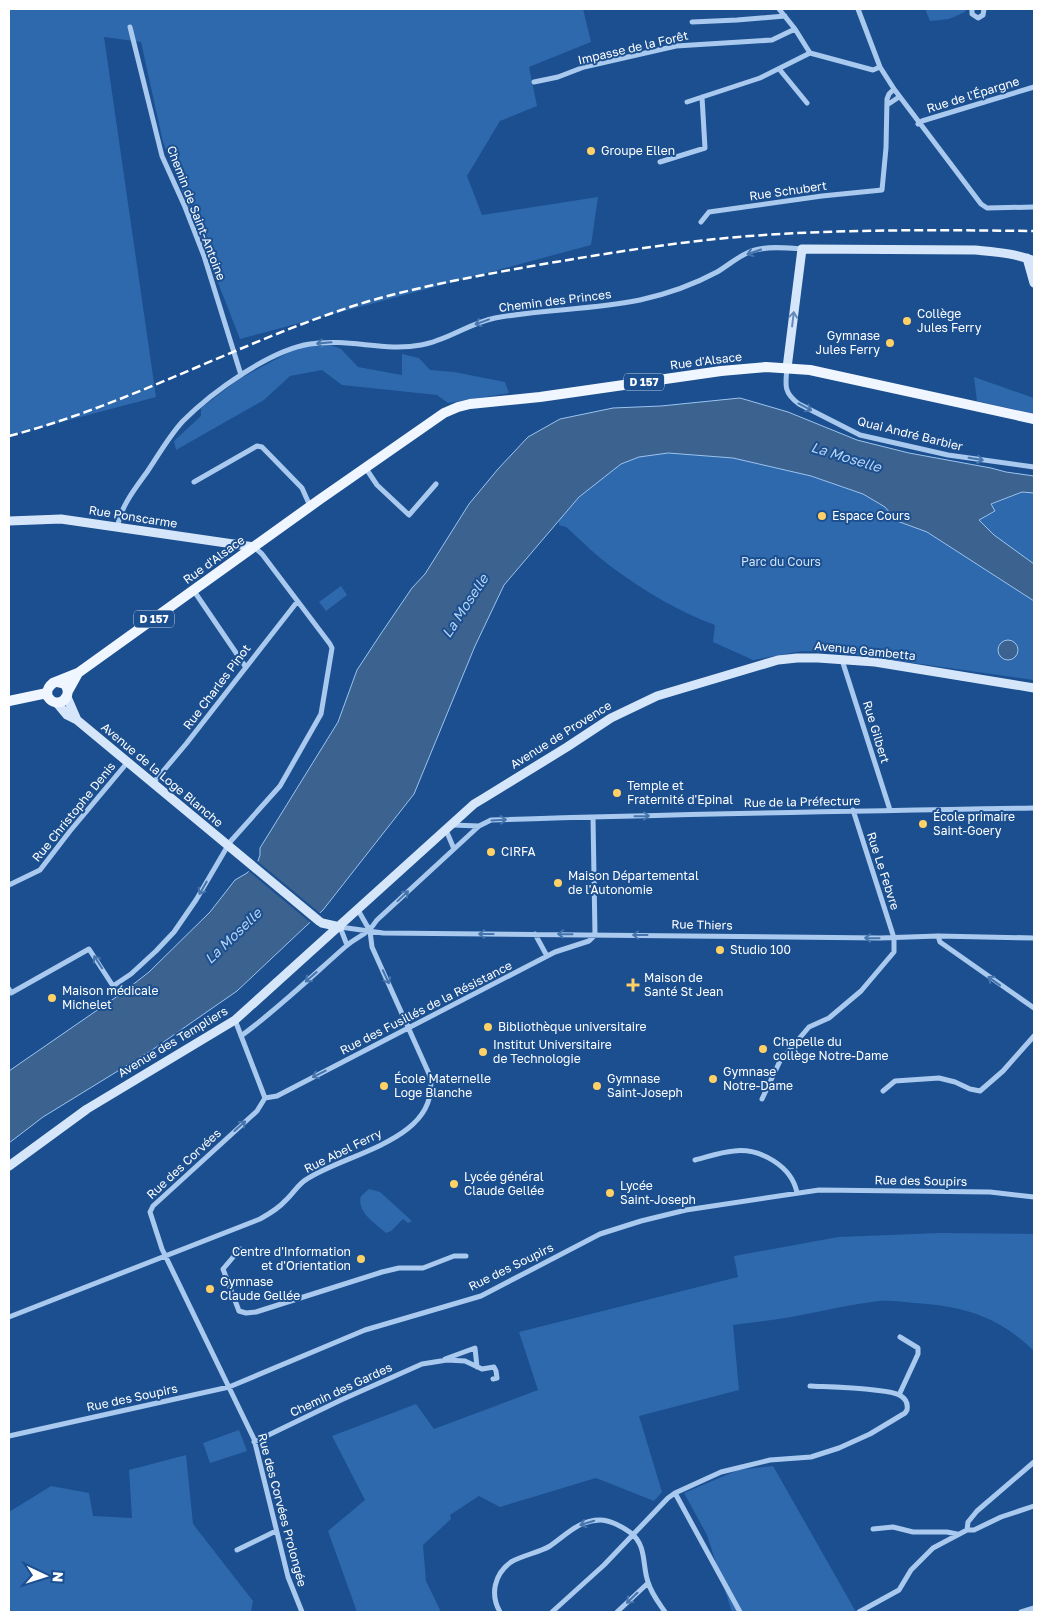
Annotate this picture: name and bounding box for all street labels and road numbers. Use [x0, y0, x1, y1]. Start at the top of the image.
street label: Impasse de la Forêt [576, 27, 690, 68]
street label: Rue de l'Épargne [925, 73, 1021, 116]
street label: Chemin de Saint-Antoine [164, 143, 229, 282]
street label: Rue Schubert [748, 178, 828, 203]
street label: Chemin des Princes [498, 286, 612, 315]
street label: Rue d'Alsace [669, 349, 743, 372]
road number: D 157 [624, 374, 664, 391]
street label: Quai André Barbier [856, 413, 965, 454]
street label: Rue Ponscarme [88, 502, 178, 531]
street label: Rue d'Alsace [180, 532, 247, 587]
road number: D 157 [134, 610, 174, 628]
street label: Avenue Gambetta [814, 638, 916, 663]
street label: Rue Charles Pinot [180, 641, 254, 732]
street label: Avenue de Provence [507, 697, 614, 772]
street label: Rue Gilbert [860, 699, 893, 765]
street label: Avenue de la Loge Blanche [98, 719, 226, 830]
street label: Rue Christophe Denis [29, 759, 118, 865]
street label: Rue de la Préfecture [744, 793, 861, 810]
street label: Rue Le Febvre [864, 830, 903, 912]
street label: Rue Thiers [671, 916, 733, 933]
street label: Rue des Fusillés de la Résistance [337, 957, 514, 1058]
street label: Avenue des Templiers [115, 1003, 230, 1080]
street label: Rue des Corvées [143, 1125, 224, 1202]
street label: Rue Abel Ferry [301, 1125, 384, 1176]
street label: Rue des Soupirs [875, 1172, 967, 1189]
street label: Rue des Soupirs [466, 1240, 556, 1294]
street label: Chemin des Gardes [287, 1359, 394, 1420]
street label: Rue des Soupirs [85, 1381, 179, 1414]
street label: Rue des Corvées Prolongée [255, 1432, 310, 1588]

